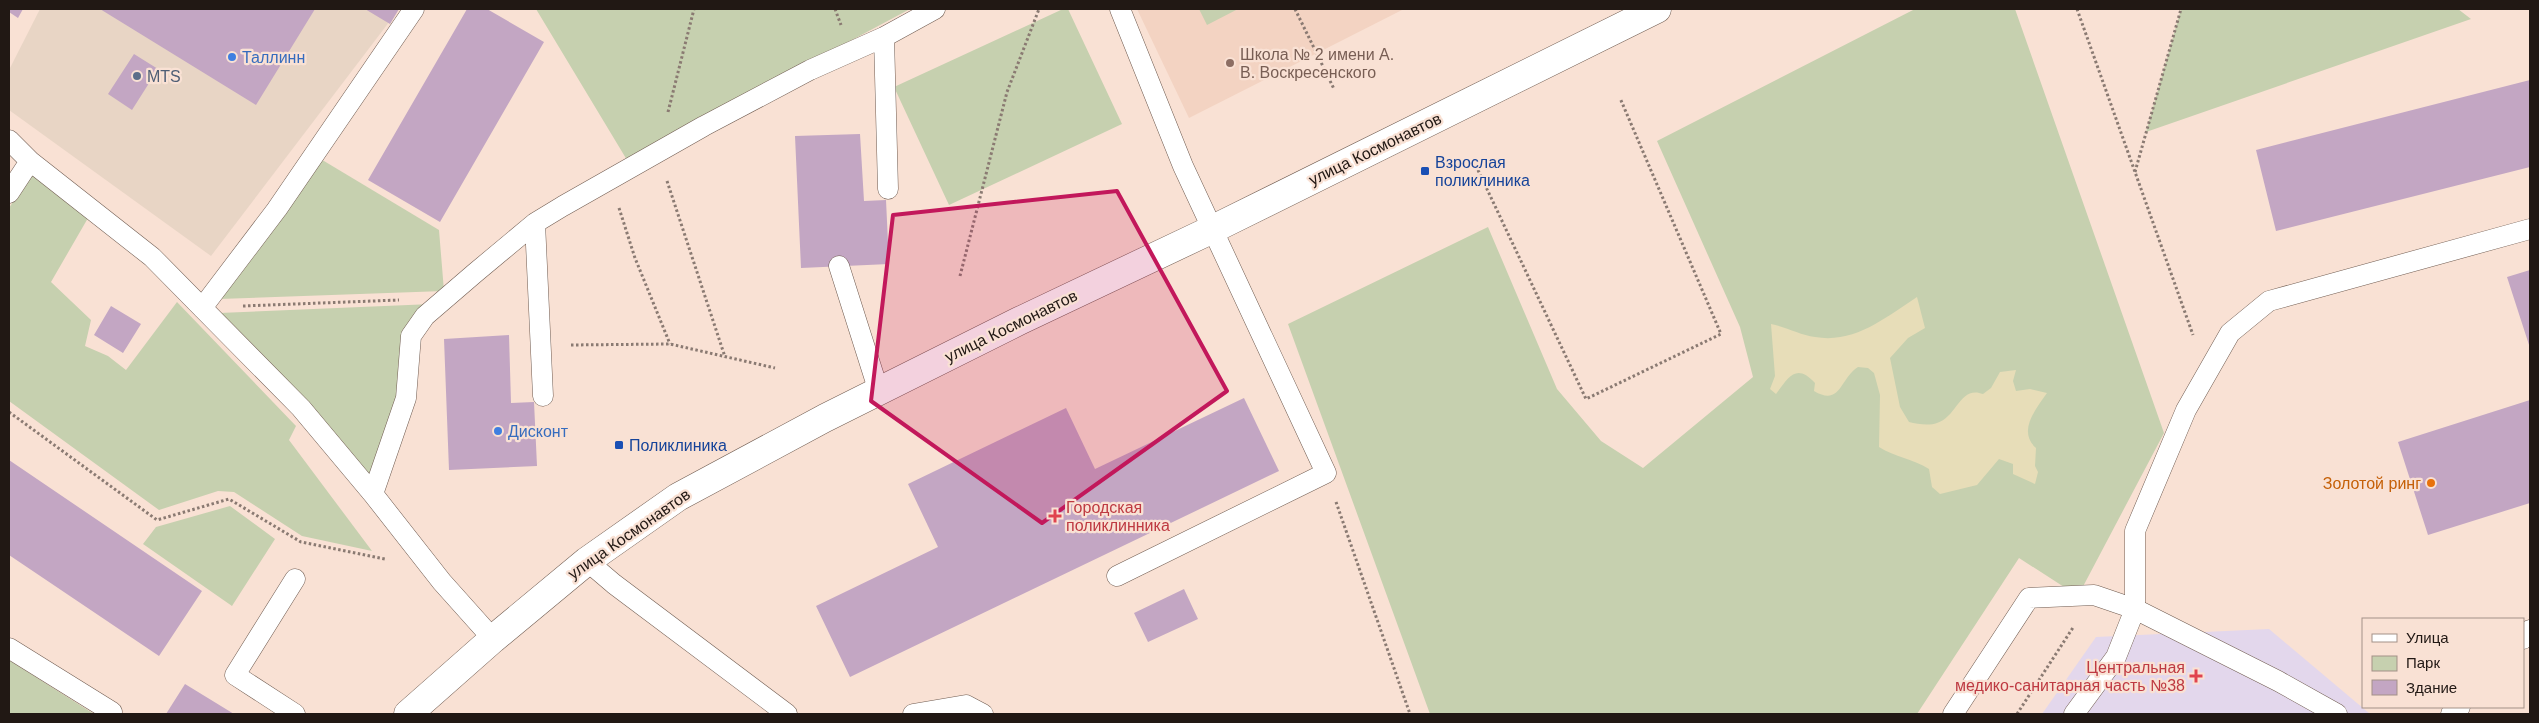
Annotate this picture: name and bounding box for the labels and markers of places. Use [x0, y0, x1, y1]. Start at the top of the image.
place label: Школа № 2 имени А. В. Воскресенского [1240, 46, 1394, 81]
place label: Таллинн [242, 49, 305, 66]
marker: Таллинн [226, 51, 238, 63]
marker: Школа № 2 имени А. В. Воскресенского [1224, 57, 1236, 69]
place label: MTS [147, 68, 181, 85]
marker: MTS [131, 70, 143, 82]
place label: Взрослая поликлиника [1435, 154, 1530, 189]
marker: Взрослая поликлиника [1419, 165, 1431, 177]
place label: Дисконт [508, 423, 569, 440]
marker: Дисконт [492, 425, 504, 437]
place label: Поликлиника [629, 437, 727, 454]
marker: Поликлиника [613, 439, 625, 451]
place label: Золотой ринг [2323, 475, 2421, 492]
marker: Золотой ринг [2425, 477, 2437, 489]
place label: Городская поликлинника [1066, 499, 1170, 534]
marker: Городская поликлинника [1048, 509, 1062, 523]
place label: Центральная медико-санитарная часть №38 [1955, 659, 2185, 694]
marker: Центральная медико-санитарная часть №38 [2189, 669, 2203, 683]

